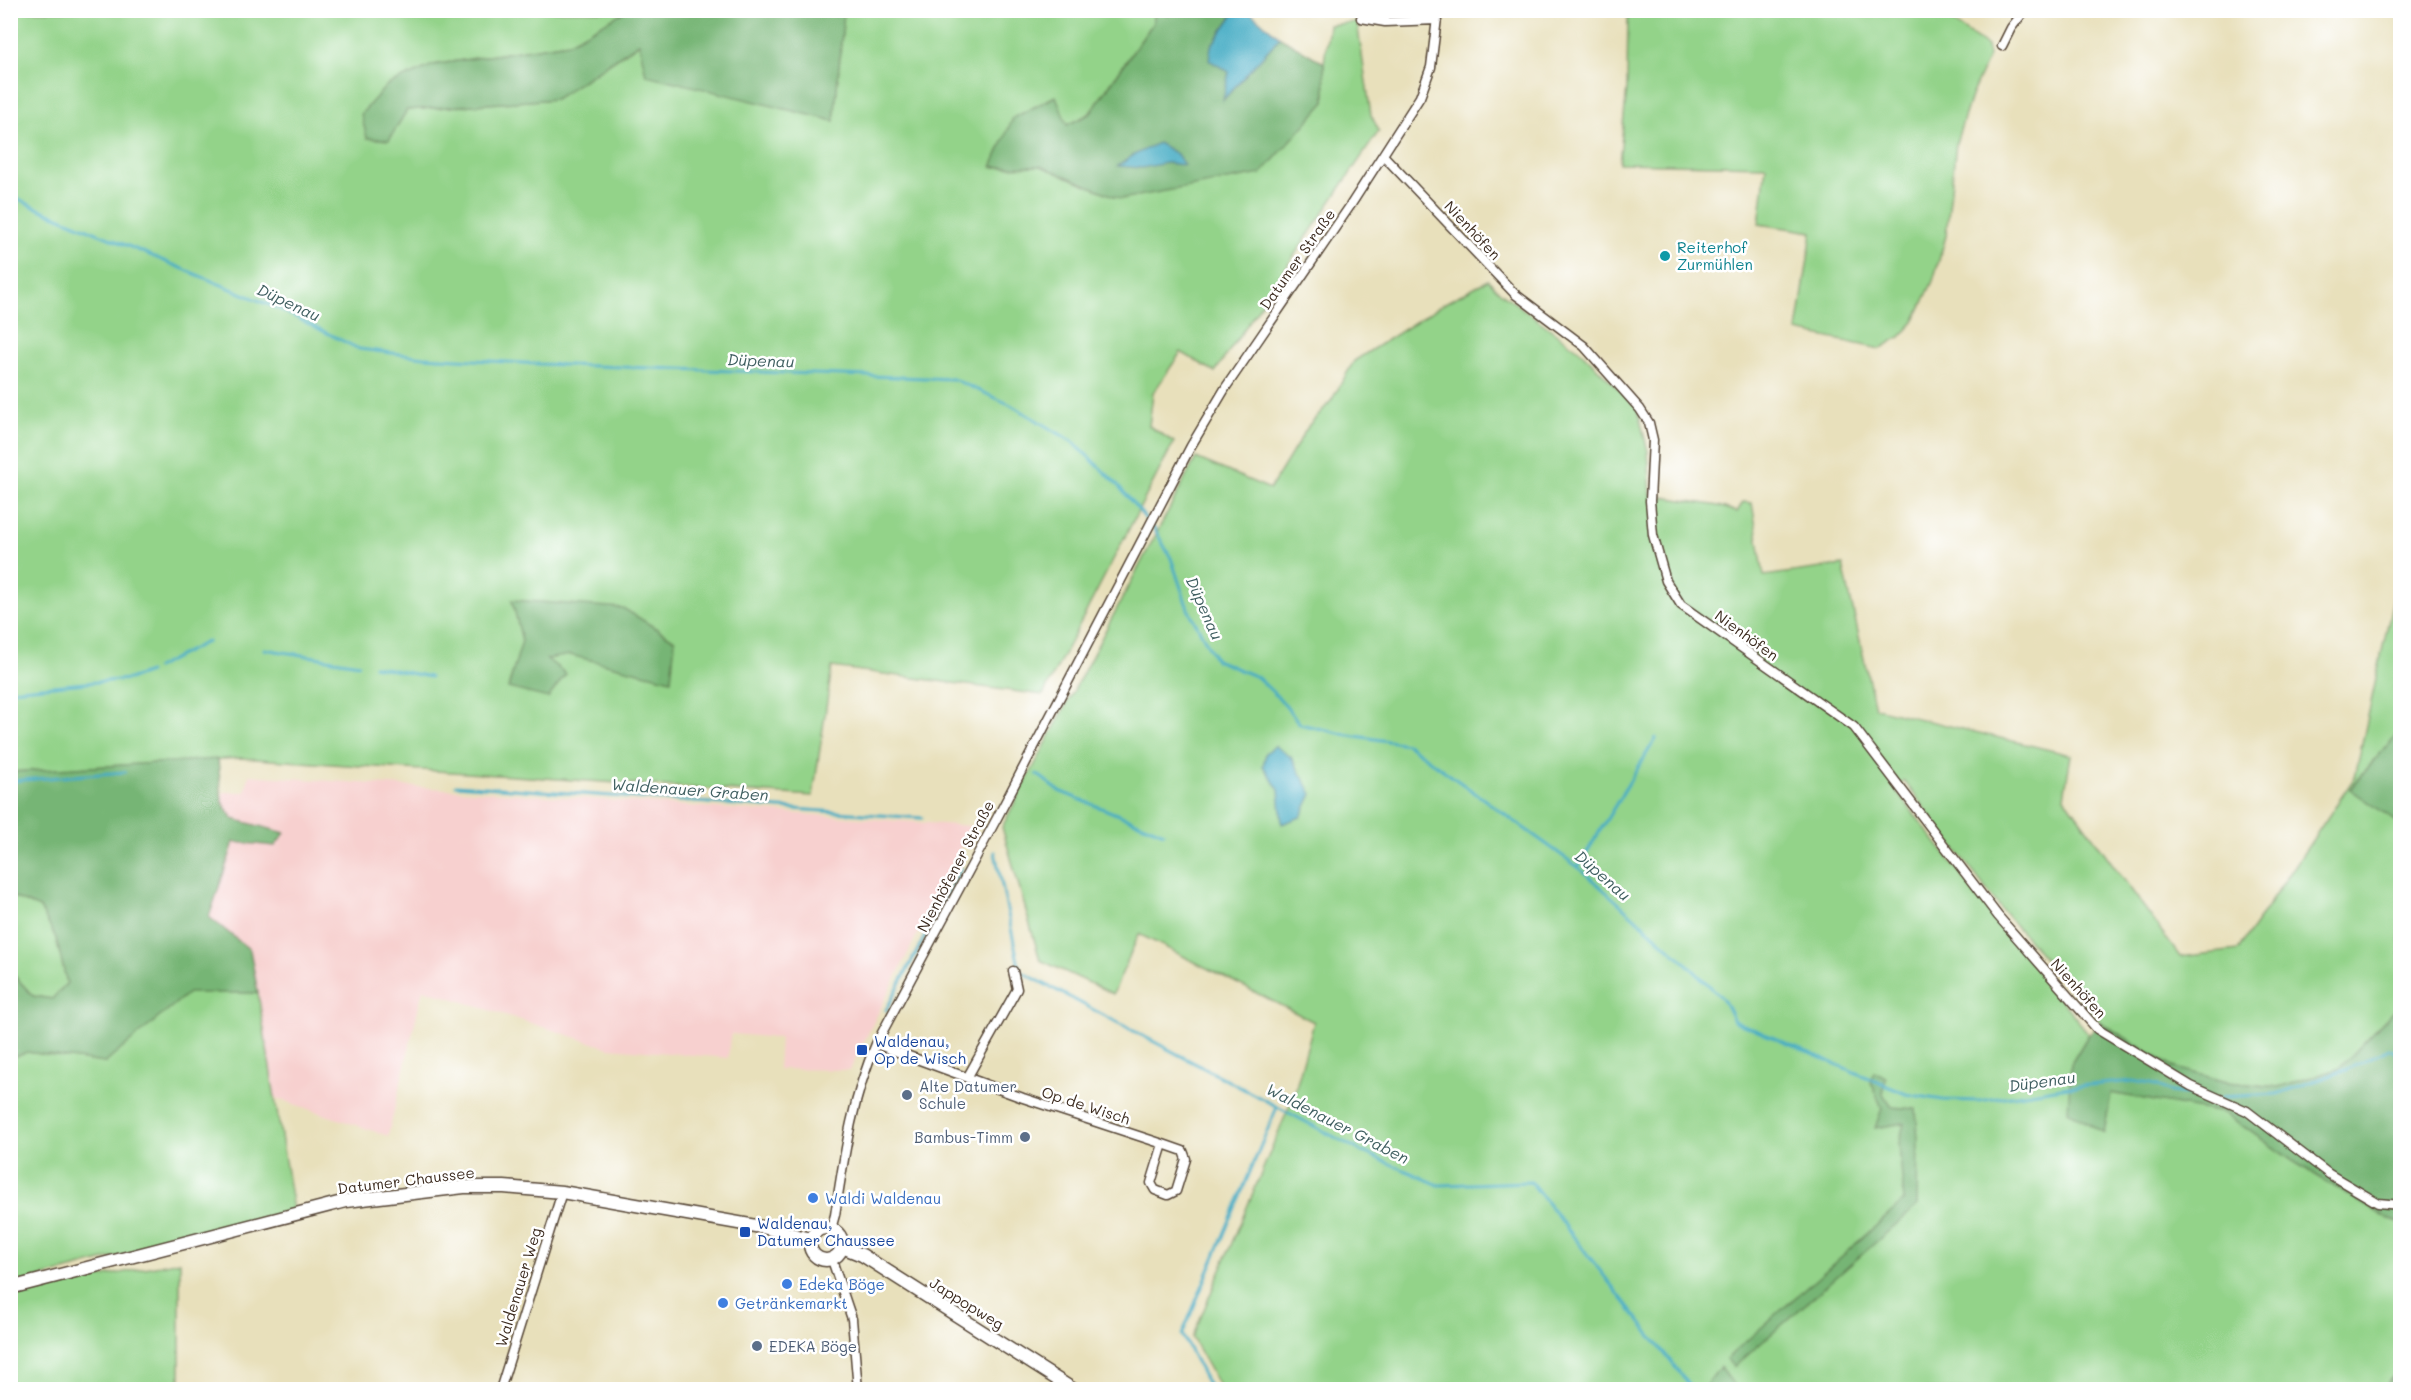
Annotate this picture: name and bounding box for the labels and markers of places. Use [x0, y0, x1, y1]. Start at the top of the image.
place label: Reiterhof Zurmühlen [1677, 237, 1753, 274]
marker: Reiterhof Zurmühlen [1658, 249, 1672, 263]
place label: Waldenau, Op de Wisch [874, 1031, 966, 1068]
marker: Waldenau, Op de Wisch [855, 1043, 869, 1057]
place label: Alte Datumer Schule [919, 1076, 1017, 1113]
marker: Alte Datumer Schule [900, 1088, 914, 1102]
place label: Bambus-Timm [914, 1127, 1013, 1147]
marker: Bambus-Timm [1018, 1130, 1032, 1144]
place label: Waldi Waldenau [825, 1188, 941, 1208]
marker: Waldi Waldenau [806, 1191, 820, 1205]
place label: Waldenau, Datumer Chaussee [757, 1213, 895, 1250]
marker: Waldenau, Datumer Chaussee [738, 1225, 752, 1239]
place label: Edeka Böge [799, 1274, 885, 1294]
marker: Edeka Böge [780, 1277, 794, 1291]
place label: Getränkemarkt [735, 1293, 848, 1313]
marker: Getränkemarkt [716, 1296, 730, 1310]
place label: EDEKA Böge [769, 1336, 857, 1356]
marker: EDEKA Böge [750, 1339, 764, 1353]

